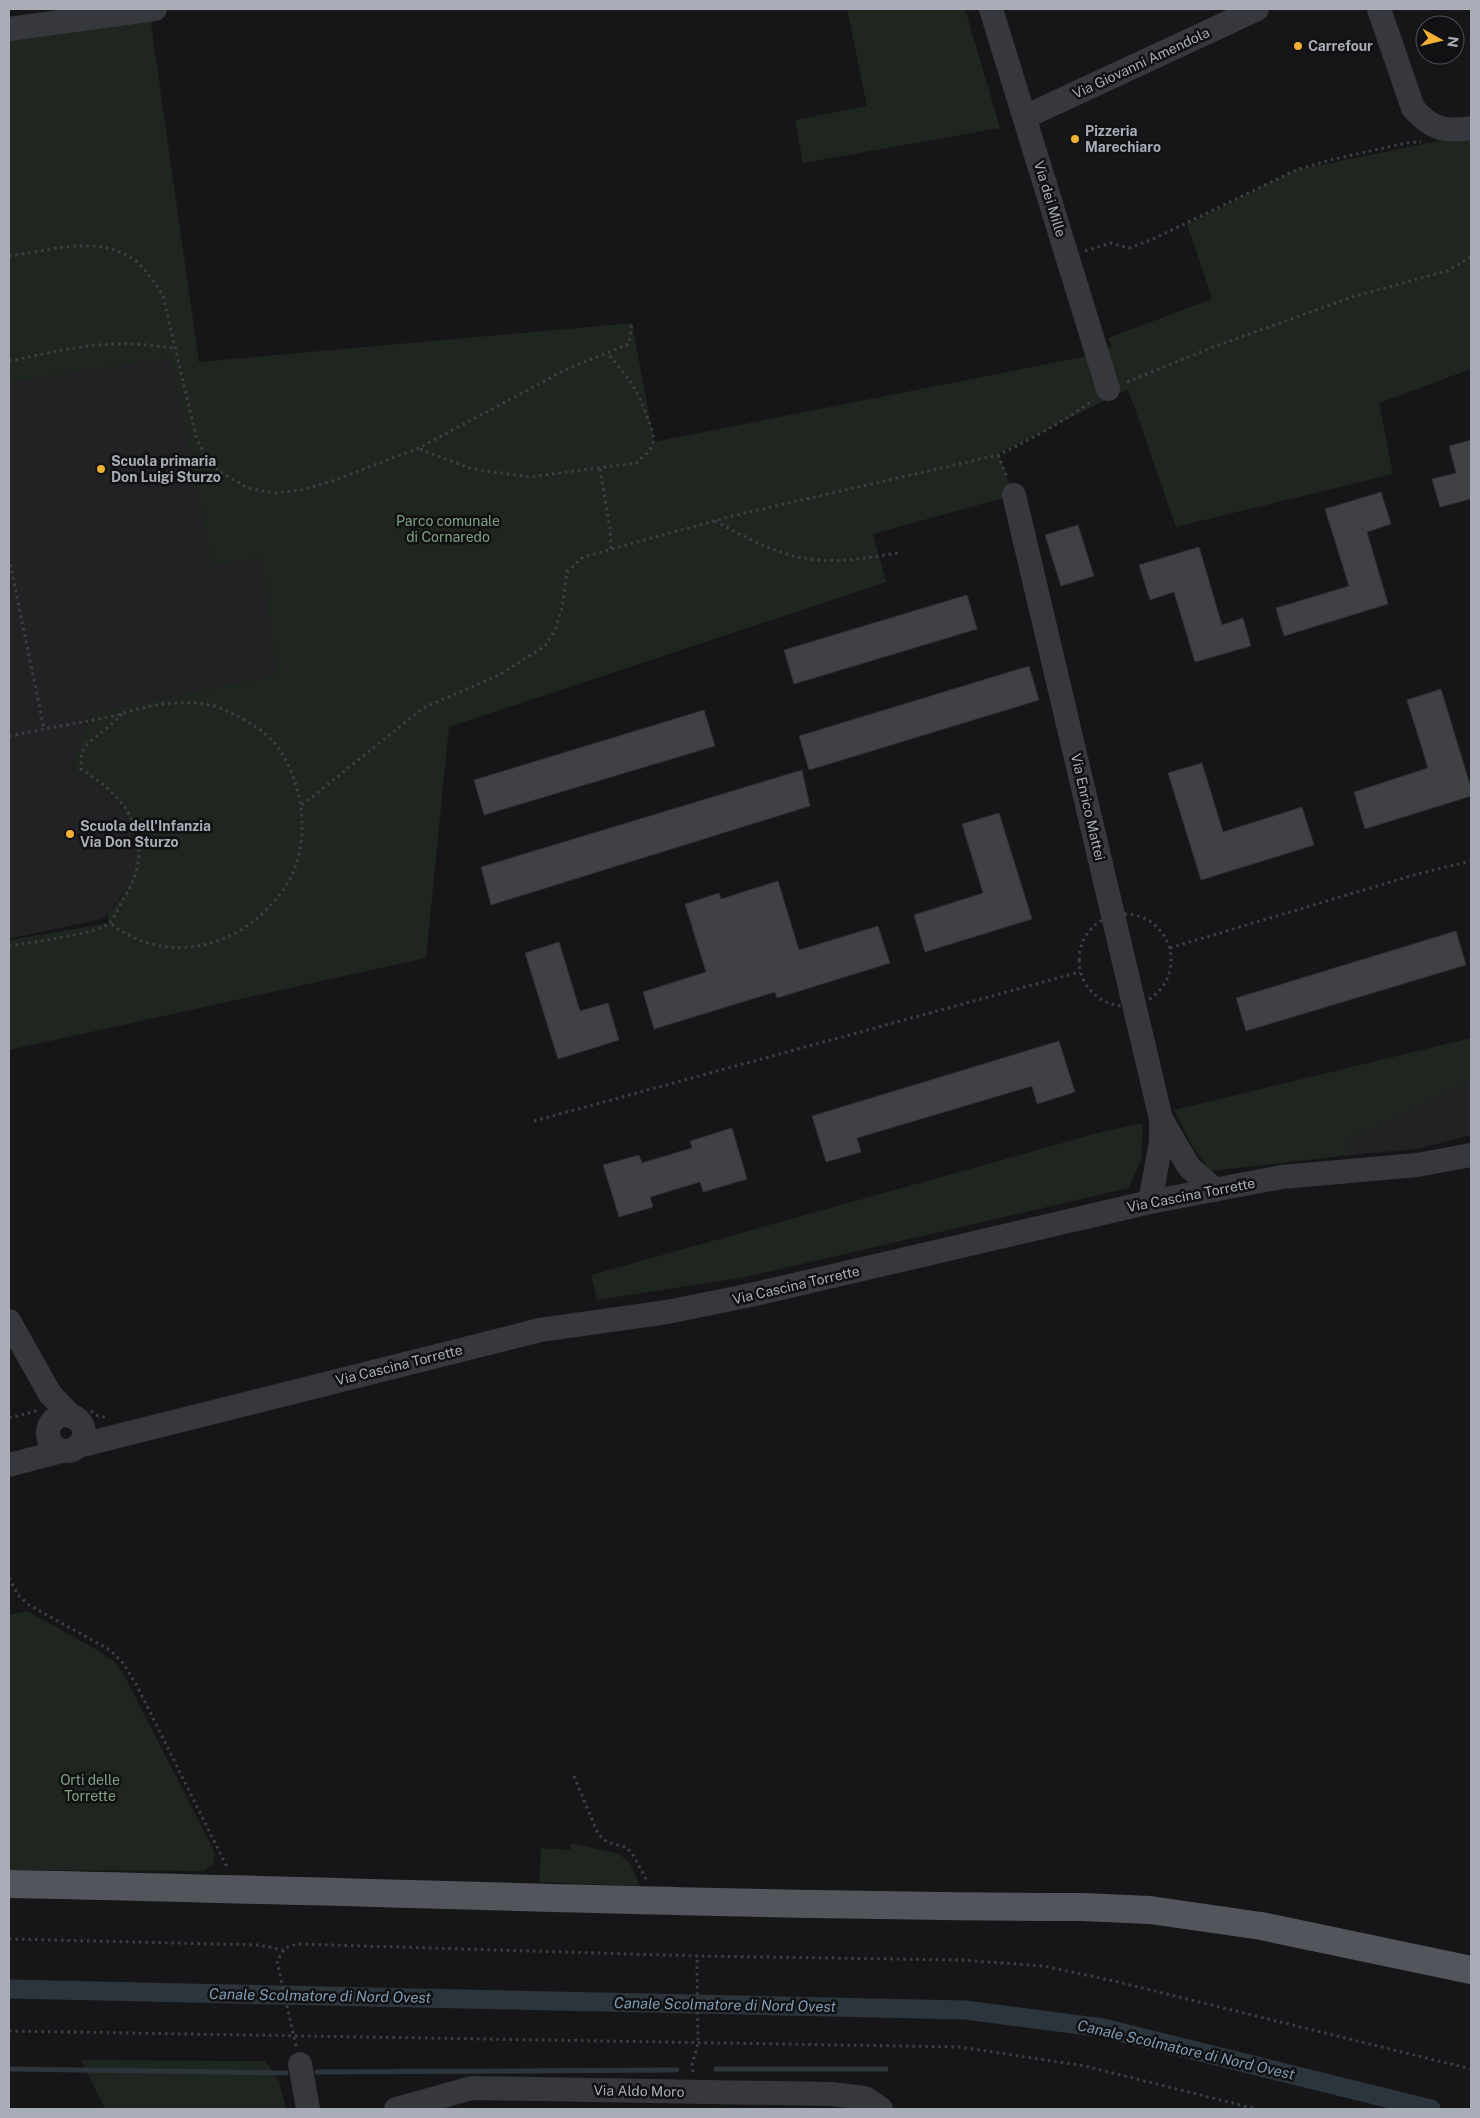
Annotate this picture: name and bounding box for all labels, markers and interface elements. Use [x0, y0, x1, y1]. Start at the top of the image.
north arrow [1415, 15, 1465, 65]
street label: Via Giovanni Amendola [1070, 24, 1212, 102]
text: N [1444, 35, 1462, 48]
place label: Carrefour [1308, 38, 1373, 54]
marker: Carrefour [1292, 40, 1304, 52]
place label: Pizzeria Marechiaro [1085, 123, 1161, 155]
marker: Pizzeria Marechiaro [1069, 133, 1081, 145]
street label: Via dei Mille [1031, 159, 1069, 239]
place label: Scuola primaria Don Luigi Sturzo [111, 453, 221, 485]
marker: Scuola primaria Don Luigi Sturzo [95, 463, 107, 475]
park label: Parco comunale di Cornaredo [396, 513, 500, 545]
street label: Via Enrico Mattei [1068, 752, 1108, 862]
place label: Scuola dell'Infanzia Via Don Sturzo [80, 818, 211, 850]
marker: Scuola dell'Infanzia Via Don Sturzo [64, 828, 76, 840]
street label: Via Cascina Torrette [1126, 1175, 1257, 1215]
street label: Via Cascina Torrette [731, 1263, 861, 1307]
street label: Via Cascina Torrette [334, 1341, 464, 1389]
park label: Orti delle Torrette [60, 1772, 120, 1804]
water label: Canale Scolmatore di Nord Ovest [209, 1985, 432, 2006]
water label: Canale Scolmatore di Nord Ovest [614, 1994, 837, 2015]
water label: Canale Scolmatore di Nord Ovest [1076, 2016, 1297, 2083]
street label: Via Aldo Moro [593, 2082, 685, 2100]

